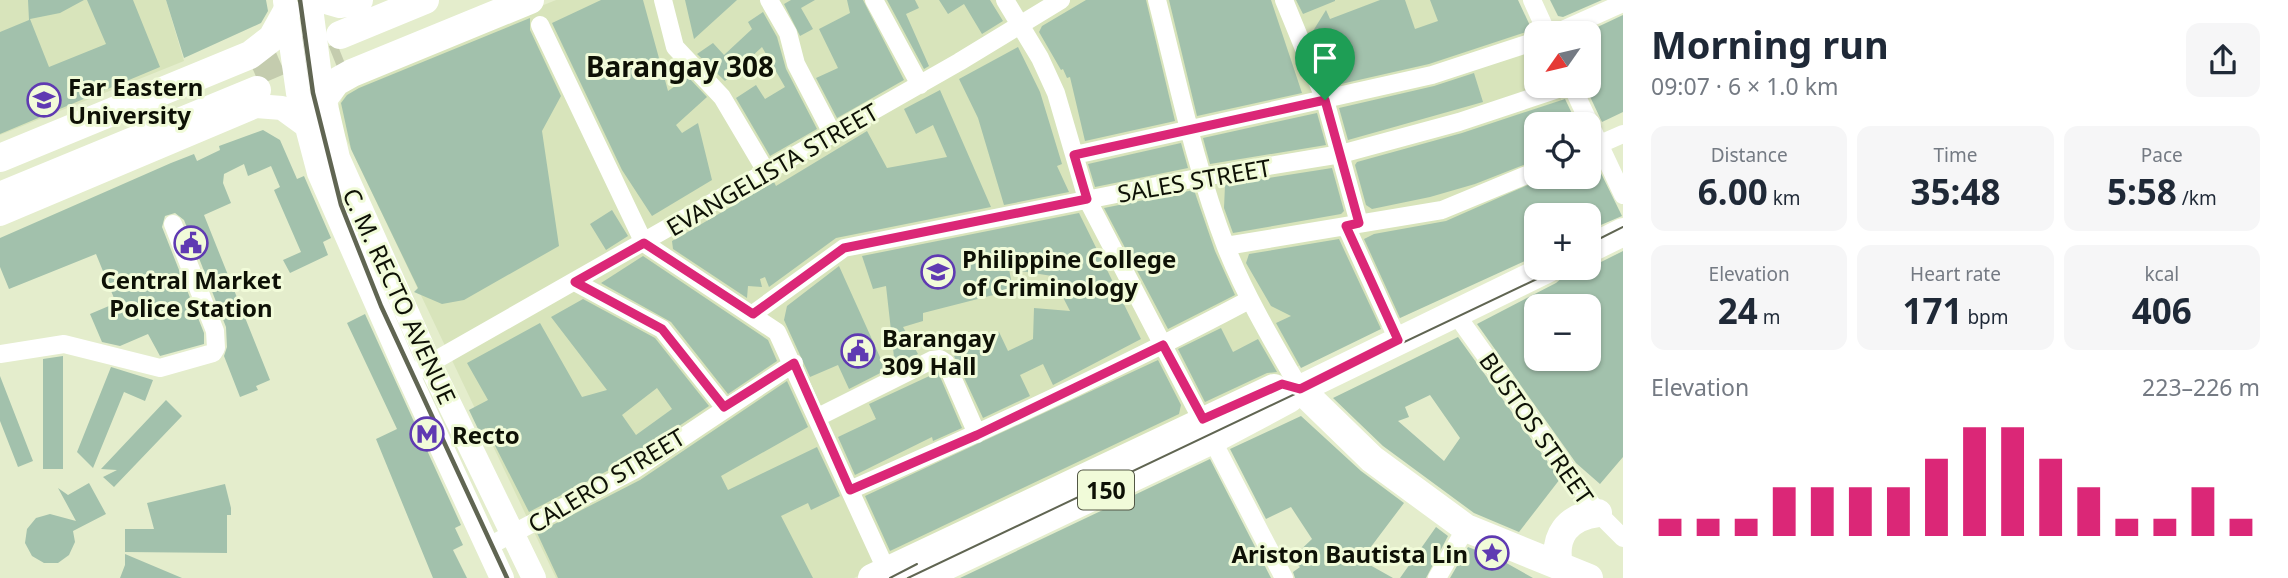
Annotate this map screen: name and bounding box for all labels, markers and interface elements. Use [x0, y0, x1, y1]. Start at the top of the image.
text: Morning run [1651, 18, 1889, 70]
north arrow [1524, 21, 1601, 98]
map controls [1524, 21, 1601, 371]
button: share [2186, 23, 2260, 97]
pin [1295, 28, 1355, 100]
icon: arrive [1306, 39, 1344, 77]
district label: Barangay 308 [586, 47, 774, 85]
place label: Far Eastern University [68, 70, 203, 131]
text: 09:07 · 6 × 1.0 km [1651, 70, 1838, 102]
school or university icon: Far Eastern University [25, 81, 63, 119]
street label: EVANGELISTA STREET [660, 94, 885, 243]
button: locate [1524, 112, 1601, 189]
text: Distance [1711, 142, 1788, 168]
text: Time [1934, 142, 1977, 168]
text: Pace [2141, 142, 2183, 168]
street label: SALES STREET [1115, 150, 1274, 210]
text: 6.00 [1698, 168, 1768, 215]
text: 35:48 [1911, 168, 2000, 215]
text: 5:58 [2107, 168, 2177, 215]
street label: C. M. RECTO AVENUE [335, 183, 465, 409]
text: km [1768, 185, 1801, 211]
text: /km [2177, 185, 2217, 211]
button: + [1524, 203, 1601, 280]
public building icon: Central Market Police Station [172, 224, 210, 262]
place label: Philippine College of Criminology [962, 242, 1176, 303]
school or university icon: Philippine College of Criminology [919, 253, 957, 291]
text: Elevation [1709, 261, 1790, 287]
text: Heart rate [1910, 261, 2001, 287]
text: kcal [2144, 261, 2179, 287]
place label: Central Market Police Station [100, 263, 282, 324]
text: 24 [1718, 287, 1758, 334]
text: 171 [1902, 287, 1962, 334]
text: 406 [2132, 287, 2192, 334]
button: − [1524, 294, 1601, 371]
text: m [1758, 304, 1781, 330]
text: bpm [1962, 304, 2009, 330]
place label: Barangay 309 Hall [882, 321, 996, 382]
public building icon: Barangay 309 Hall [839, 332, 877, 370]
street label: BUSTOS STREET [1472, 345, 1602, 511]
text: Elevation [1651, 371, 1749, 403]
text: 223–226 m [2142, 371, 2260, 403]
metro station icon: Recto [408, 415, 446, 453]
place label: Recto [452, 418, 520, 451]
street label: CALERO STREET [521, 420, 691, 540]
road number: 150 [1078, 470, 1134, 510]
place icon: Ariston Bautista Lin [1473, 534, 1511, 572]
place label: Ariston Bautista Lin [1231, 537, 1468, 570]

